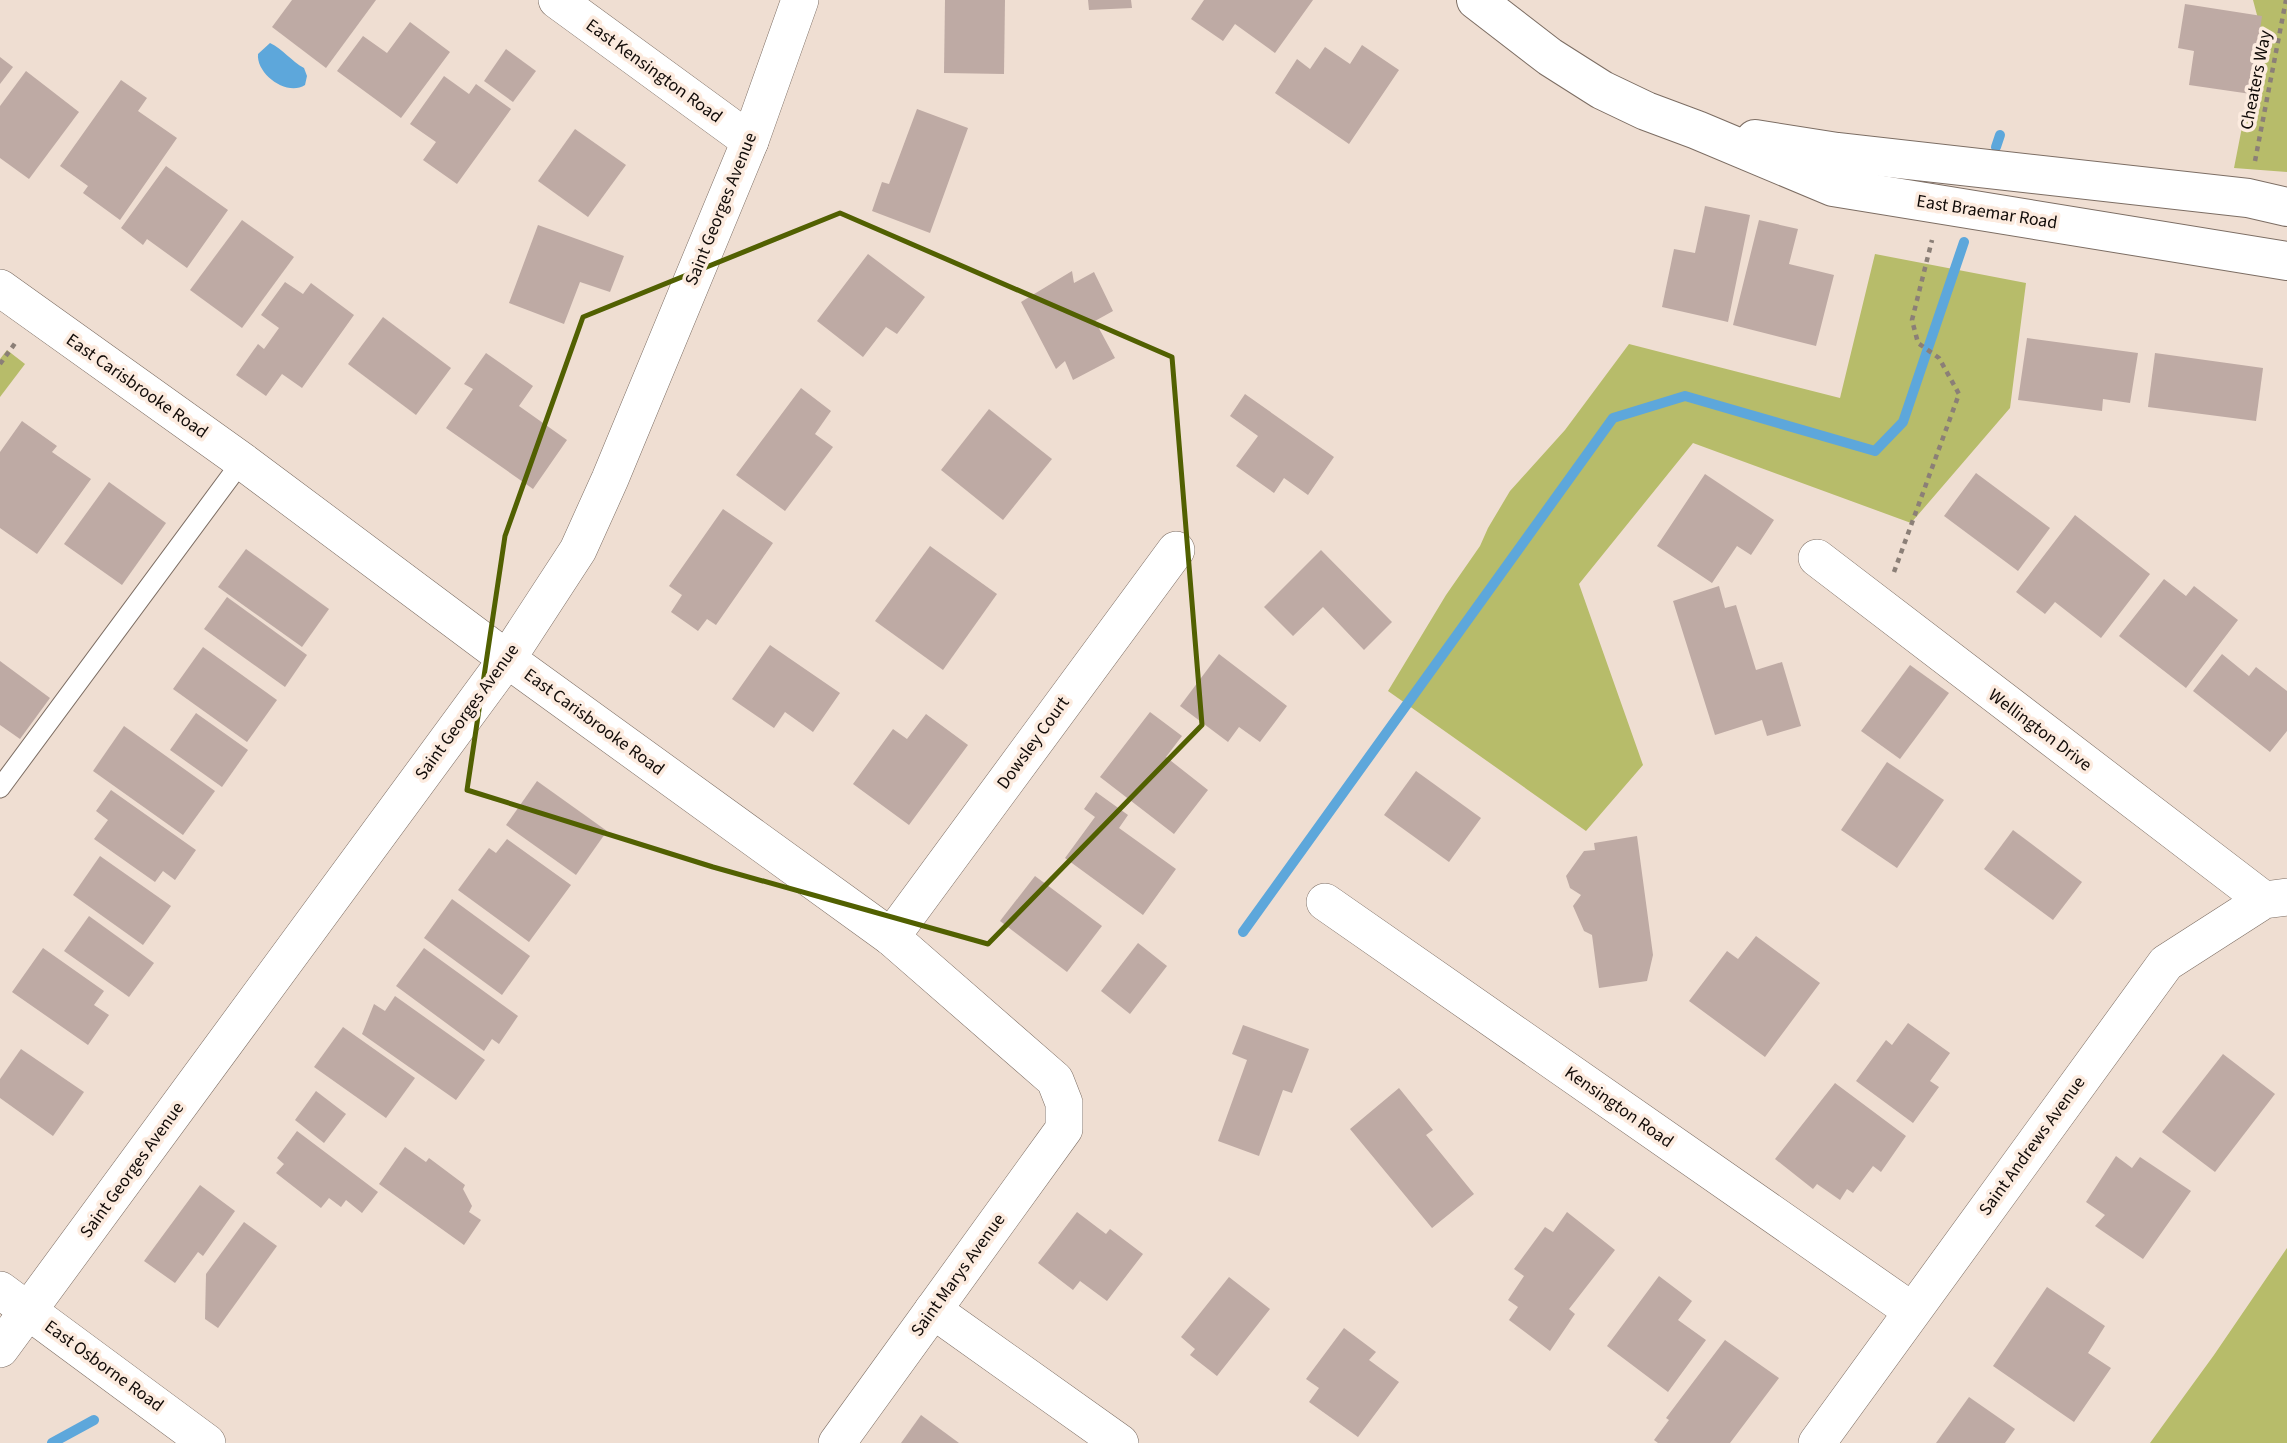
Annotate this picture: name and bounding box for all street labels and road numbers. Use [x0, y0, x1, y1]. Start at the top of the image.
street label: East Kensington Road [581, 13, 727, 129]
street label: Cheaters Way [2234, 27, 2278, 132]
street label: Saint Georges Avenue [679, 129, 763, 289]
street label: East Braemar Road [1915, 189, 2059, 235]
street label: East Carisbrooke Road [61, 328, 213, 444]
street label: Saint Georges Avenue [409, 639, 525, 785]
street label: East Carisbrooke Road [519, 662, 669, 782]
street label: Wellington Drive [1983, 683, 2097, 777]
street label: Dowsley Court [991, 692, 1075, 794]
street label: Kensington Road [1560, 1060, 1678, 1154]
street label: Saint Andrews Avenue [1973, 1071, 2091, 1221]
street label: Saint Georges Avenue [74, 1097, 190, 1243]
street label: Saint Marys Avenue [905, 1208, 1011, 1342]
street label: East Osborne Road [39, 1314, 169, 1418]

